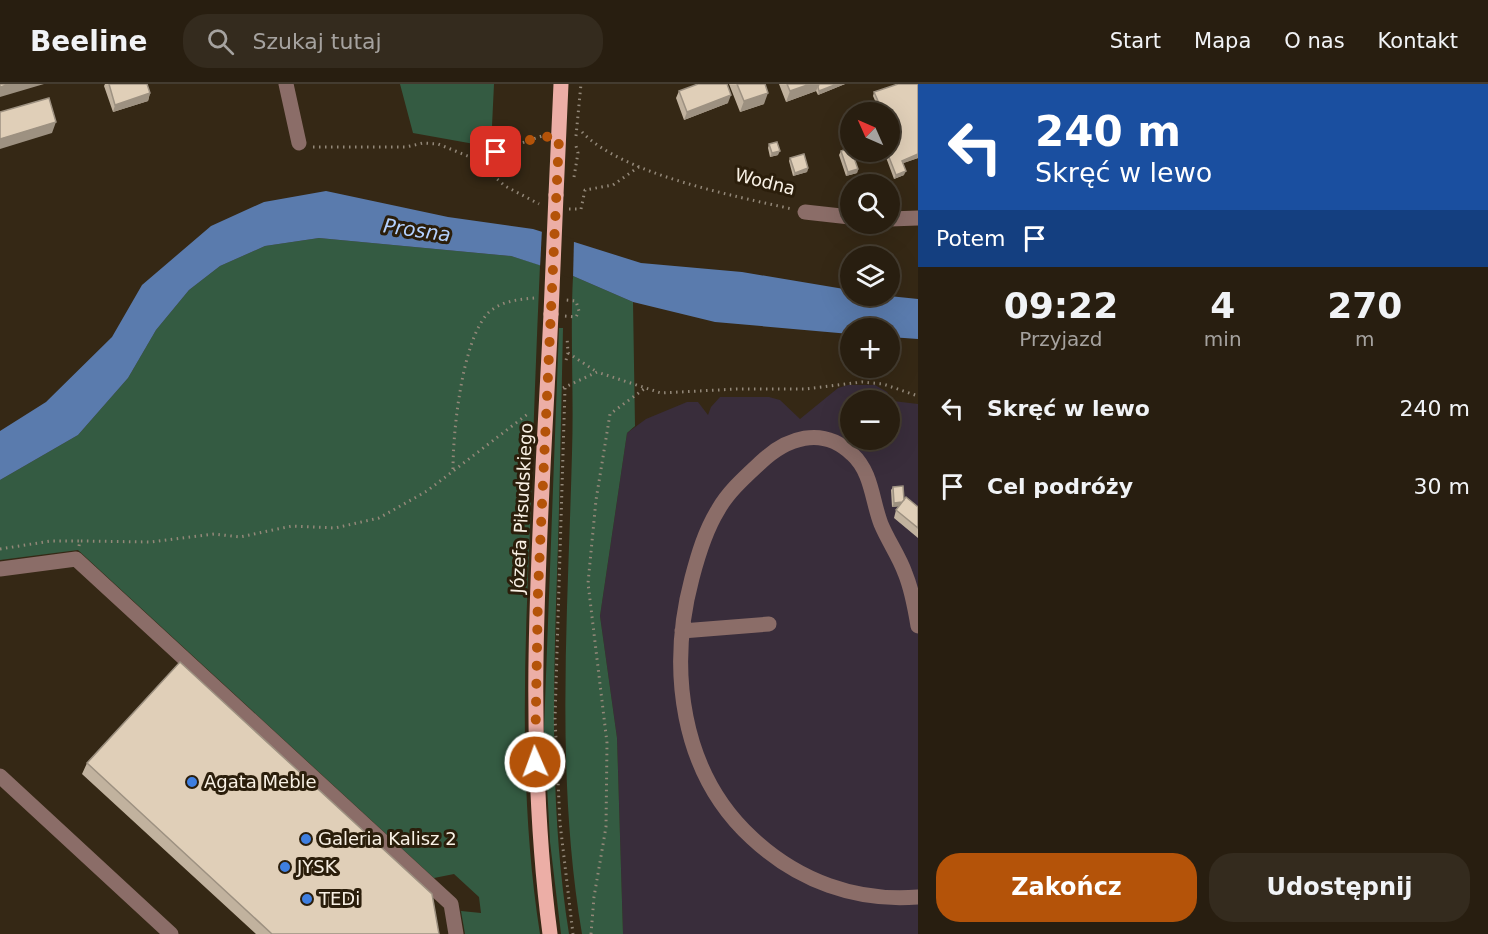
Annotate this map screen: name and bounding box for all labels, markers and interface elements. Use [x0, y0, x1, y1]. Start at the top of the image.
search box [183, 14, 603, 68]
text: Beeline [30, 25, 147, 58]
icon: search [204, 25, 237, 58]
text: Szukaj tutaj [252, 29, 382, 54]
text: Start [1110, 29, 1161, 53]
text: Mapa [1194, 29, 1251, 53]
text: O nas [1284, 29, 1345, 53]
text: Kontakt [1378, 29, 1458, 53]
north arrow [840, 102, 900, 162]
map controls [840, 102, 900, 450]
text: 240 m [1035, 107, 1181, 156]
icon: left [936, 108, 1014, 186]
pin [470, 126, 521, 177]
icon: arrive [479, 135, 512, 168]
text: Skręć w lewo [1035, 157, 1212, 188]
street label: Wodna [733, 164, 798, 199]
button: search [840, 174, 900, 234]
water label: Prosna [382, 213, 452, 247]
icon: arrive [1018, 222, 1051, 255]
text: Potem [936, 226, 1006, 251]
button: layers [840, 246, 900, 306]
text: 09:22 [1004, 285, 1118, 326]
text: 4 [1210, 285, 1235, 326]
text: 270 [1327, 285, 1402, 326]
button: + [840, 318, 900, 378]
text: Przyjazd [1019, 327, 1103, 351]
text: min [1204, 327, 1242, 351]
text: m [1355, 327, 1375, 351]
button: − [840, 390, 900, 450]
icon: left [936, 392, 969, 425]
text: Skręć w lewo [987, 396, 1150, 421]
text: 240 m [1400, 396, 1470, 421]
street label: Józefa Piłsudskiego [506, 422, 536, 595]
icon: arrive [936, 470, 969, 503]
text: Cel podróży [987, 474, 1133, 499]
text: 30 m [1414, 474, 1470, 499]
position arrow [503, 730, 567, 794]
place label: Agata Meble [204, 771, 317, 792]
marker: Agata Meble [185, 775, 199, 789]
place label: Galeria Kalisz 2 [318, 828, 457, 849]
marker: Galeria Kalisz 2 [299, 832, 313, 846]
button: Zakończ [936, 853, 1197, 922]
button: Udostępnij [1209, 853, 1470, 922]
place label: JYSK [296, 856, 338, 877]
marker: JYSK [278, 860, 292, 874]
place label: TEDi [318, 888, 360, 909]
marker: TEDi [300, 892, 314, 906]

